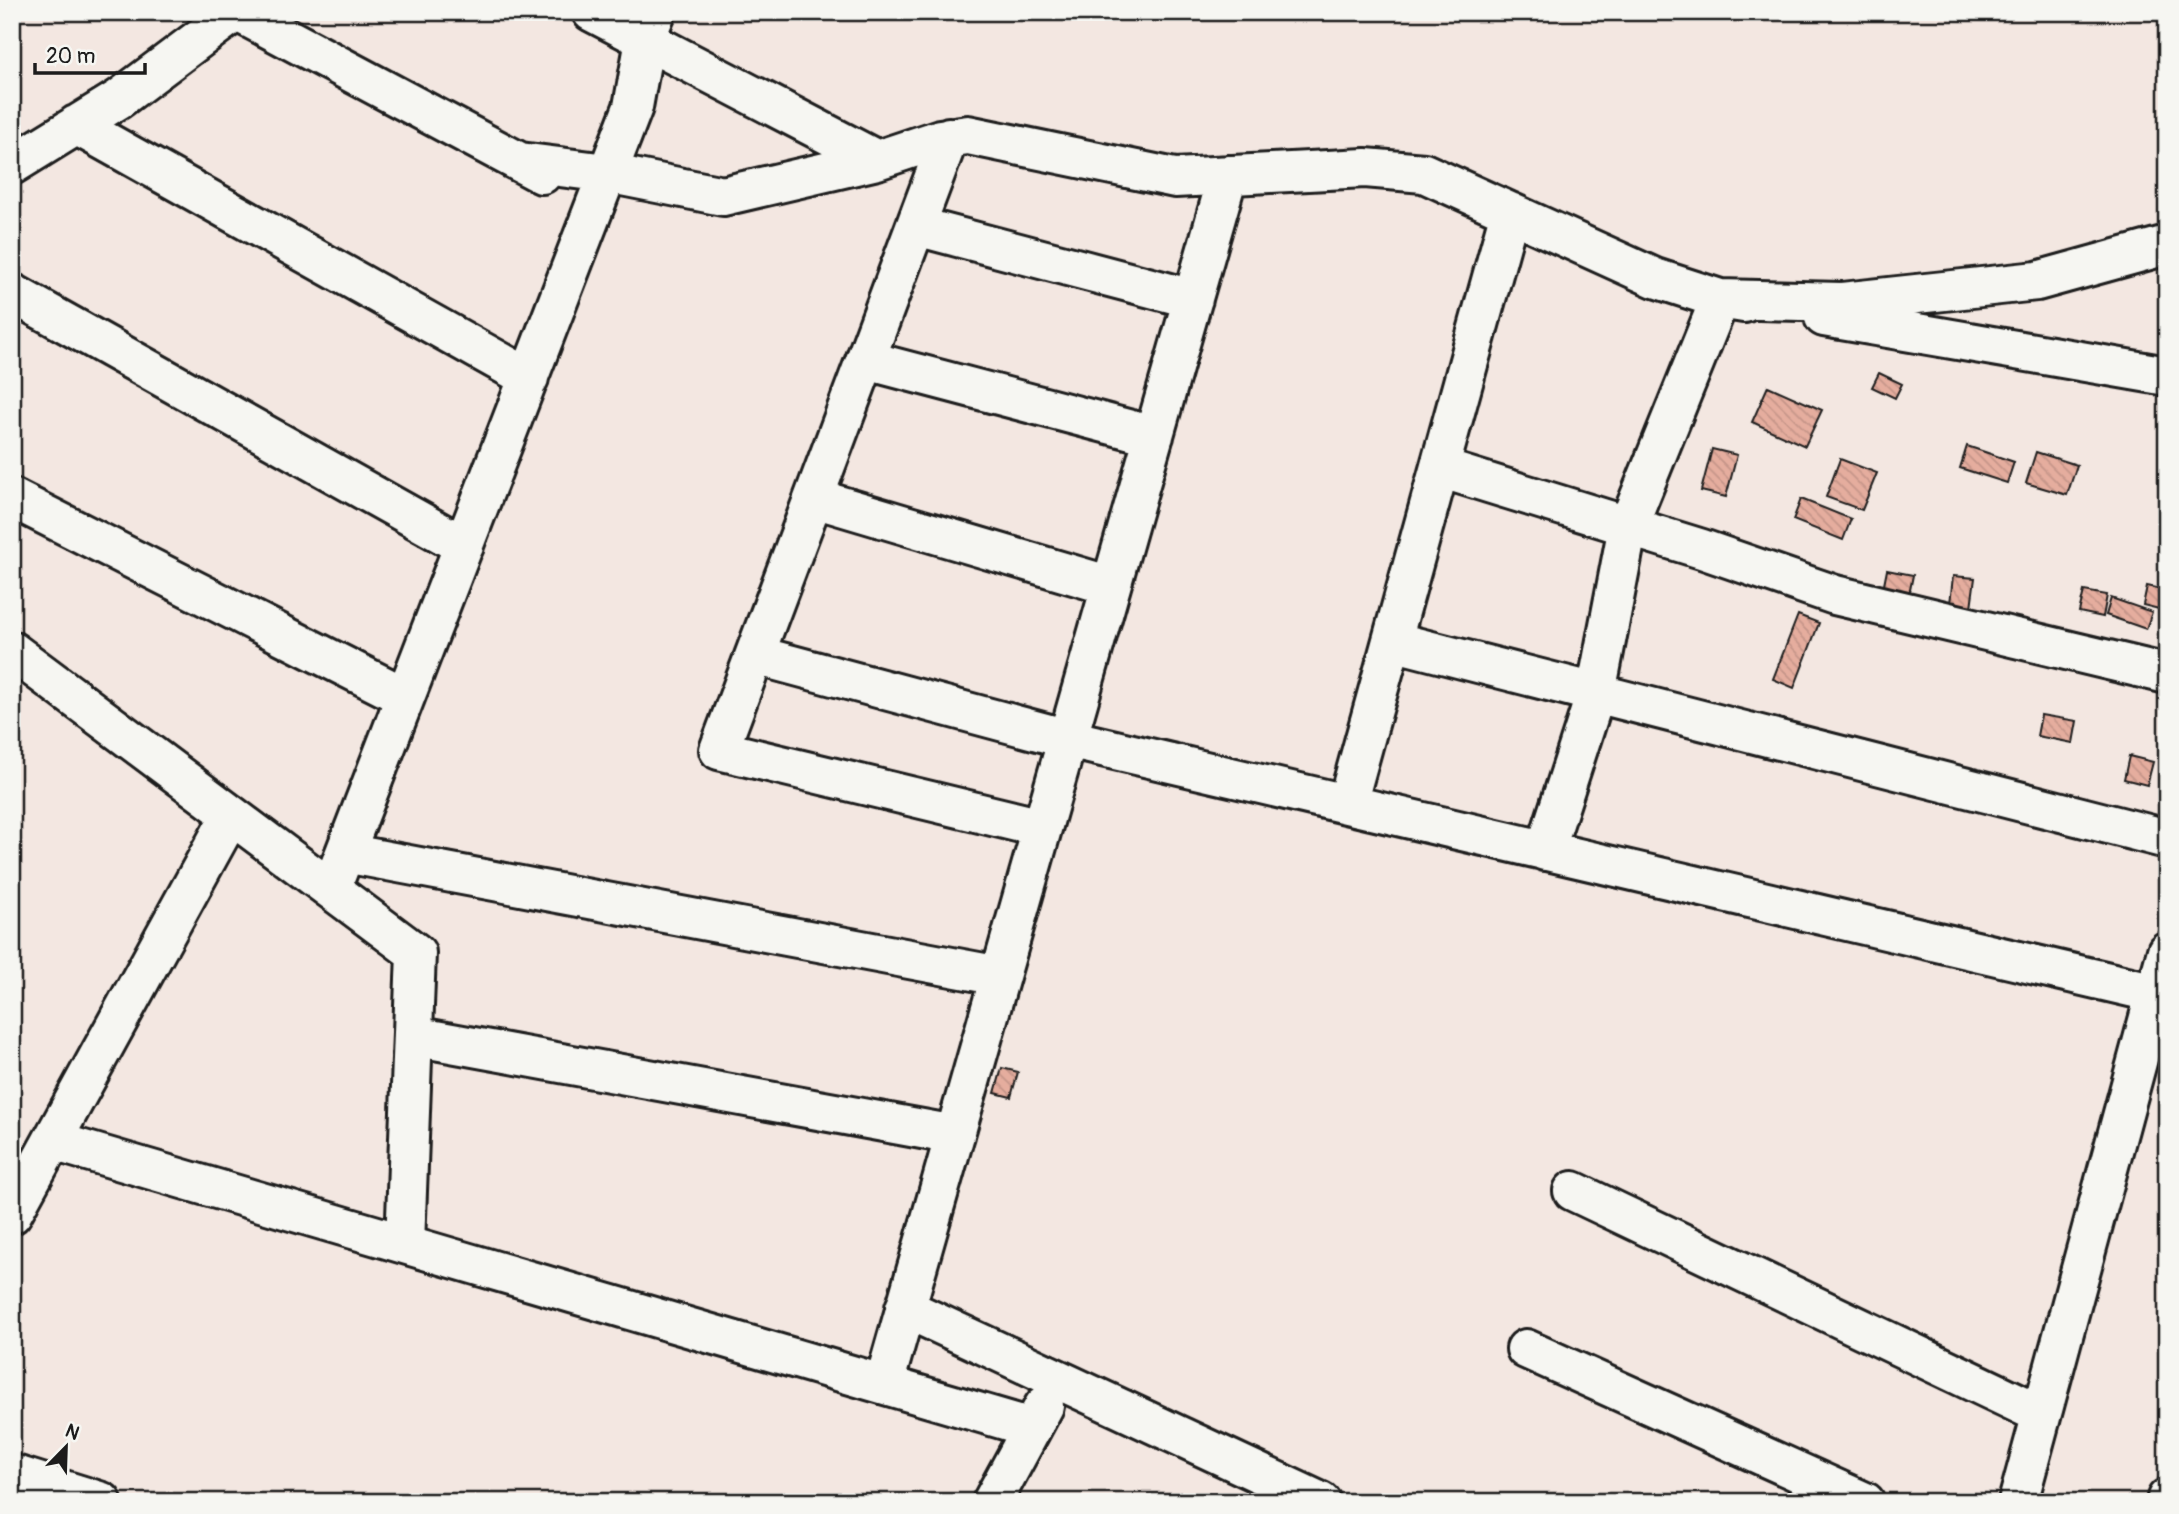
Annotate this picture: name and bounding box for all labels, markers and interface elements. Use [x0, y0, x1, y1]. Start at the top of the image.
scale bar [35, 32, 145, 76]
text: 20 m [46, 43, 95, 70]
north arrow [32, 1412, 102, 1482]
text: N [62, 1419, 83, 1446]

